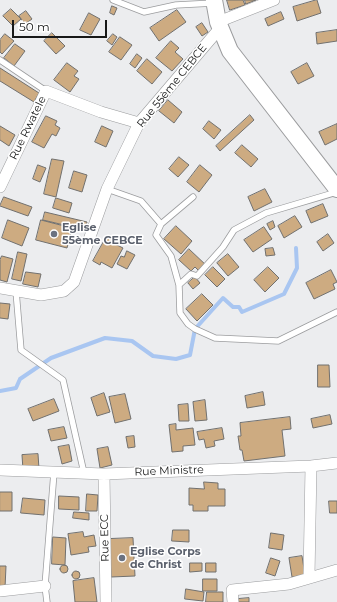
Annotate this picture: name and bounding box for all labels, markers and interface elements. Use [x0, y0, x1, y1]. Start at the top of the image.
scale bar [14, 12, 109, 38]
text: 50 m [19, 19, 50, 34]
street label: Rue 55ème CEBCE [134, 42, 210, 130]
street label: Rue Rwatele [7, 94, 49, 162]
place label: Eglise 55ème CEBCE [62, 221, 143, 247]
marker: Eglise 55ème CEBCE [49, 229, 59, 239]
street label: Rue Ministre [134, 463, 204, 479]
street label: Rue ECC [98, 514, 112, 562]
place label: Eglise Corps de Christ [130, 545, 201, 571]
marker: Eglise Corps de Christ [117, 553, 127, 563]

